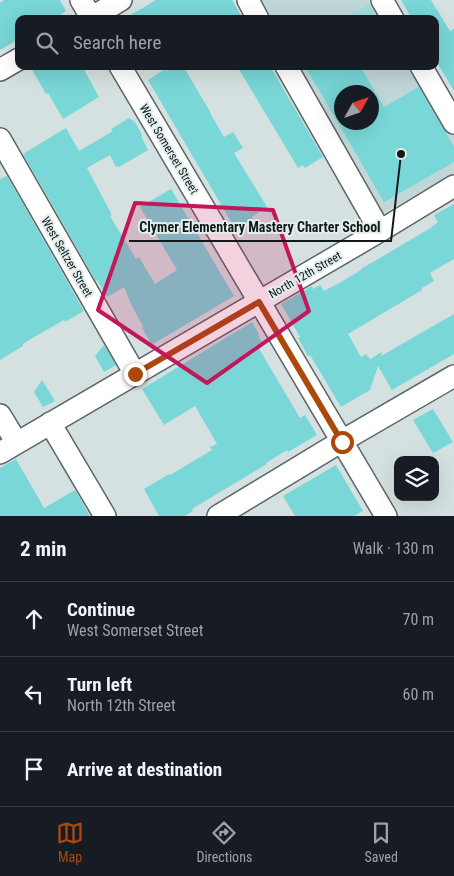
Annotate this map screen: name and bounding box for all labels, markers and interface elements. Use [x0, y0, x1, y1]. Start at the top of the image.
search box [15, 15, 439, 70]
icon: search [33, 29, 61, 57]
text: Search here [73, 31, 161, 54]
north arrow [334, 85, 379, 130]
street label: West Somerset Street [137, 101, 202, 197]
callout: Clymer Elementary Mastery Charter School [129, 212, 391, 241]
street label: West Seltzer Street [38, 215, 96, 300]
text: Clymer Elementary Mastery Charter School [139, 219, 381, 235]
street label: North 12th Street [266, 248, 344, 301]
route end [124, 363, 147, 386]
route start [331, 431, 354, 454]
map controls [394, 456, 439, 501]
button: layers [394, 456, 439, 501]
text: 2 min [20, 537, 67, 561]
text: Walk · 130 m [353, 539, 434, 558]
text: Continue [67, 598, 135, 621]
icon: ahead [20, 605, 48, 633]
text: 70 m [402, 610, 434, 629]
text: West Somerset Street [67, 621, 204, 640]
text: Turn left [67, 673, 132, 696]
icon: left [20, 680, 48, 708]
text: 60 m [402, 685, 434, 704]
text: North 12th Street [67, 696, 176, 715]
icon: arrive [20, 755, 48, 783]
text: Arrive at destination [67, 758, 222, 781]
tab: Map [56, 819, 84, 865]
tab: Directions [196, 819, 252, 865]
tab: Saved [365, 819, 398, 865]

